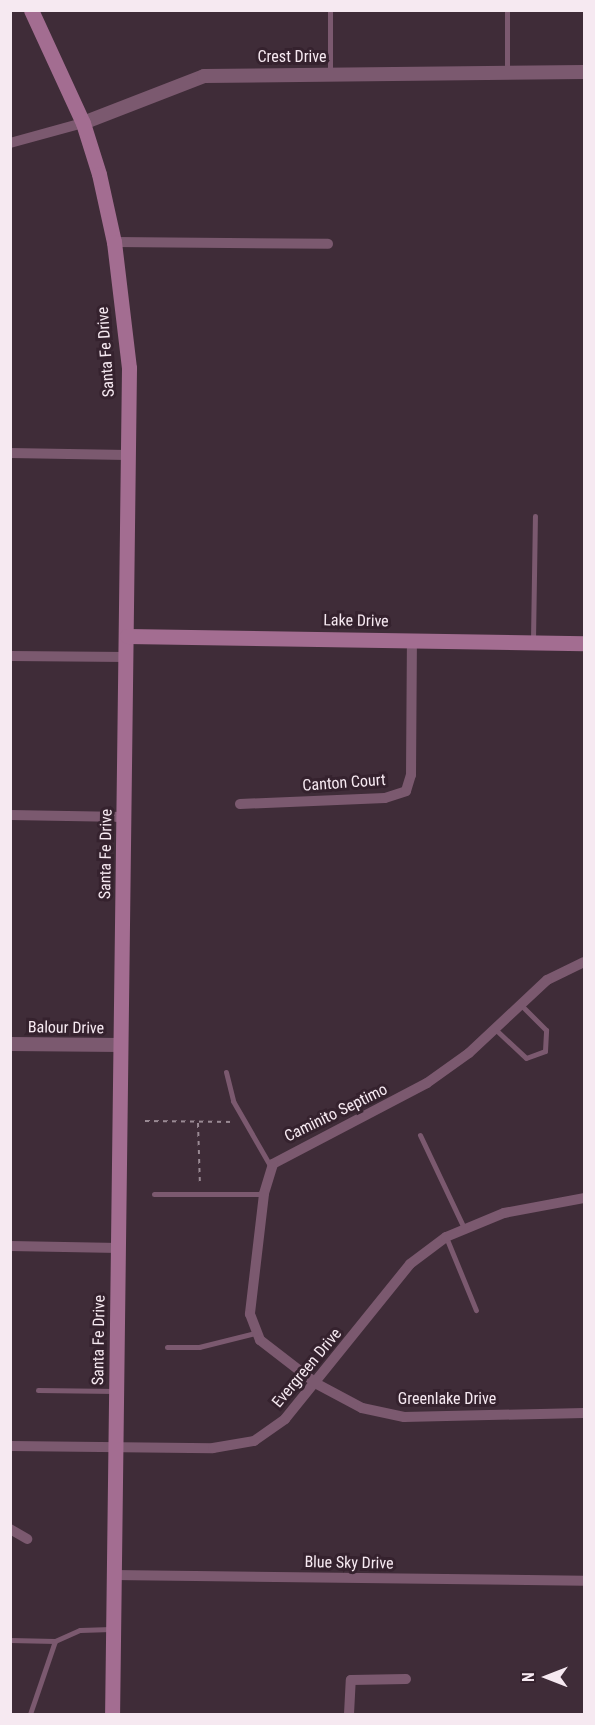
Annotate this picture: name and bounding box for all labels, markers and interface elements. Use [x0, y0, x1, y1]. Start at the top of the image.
street label: Crest Drive [258, 47, 326, 67]
street label: Santa Fe Drive [93, 306, 119, 398]
street label: Lake Drive [323, 611, 389, 631]
street label: Canton Court [302, 771, 386, 795]
street label: Santa Fe Drive [96, 809, 116, 899]
street label: Balour Drive [28, 1018, 104, 1038]
street label: Caminito Septimo [281, 1080, 391, 1146]
street label: Santa Fe Drive [89, 1295, 109, 1385]
street label: Evergreen Drive [268, 1324, 346, 1412]
street label: Greenlake Drive [398, 1389, 496, 1409]
street label: Blue Sky Drive [304, 1553, 394, 1573]
north arrow [517, 1647, 577, 1707]
text: N [519, 1672, 538, 1682]

